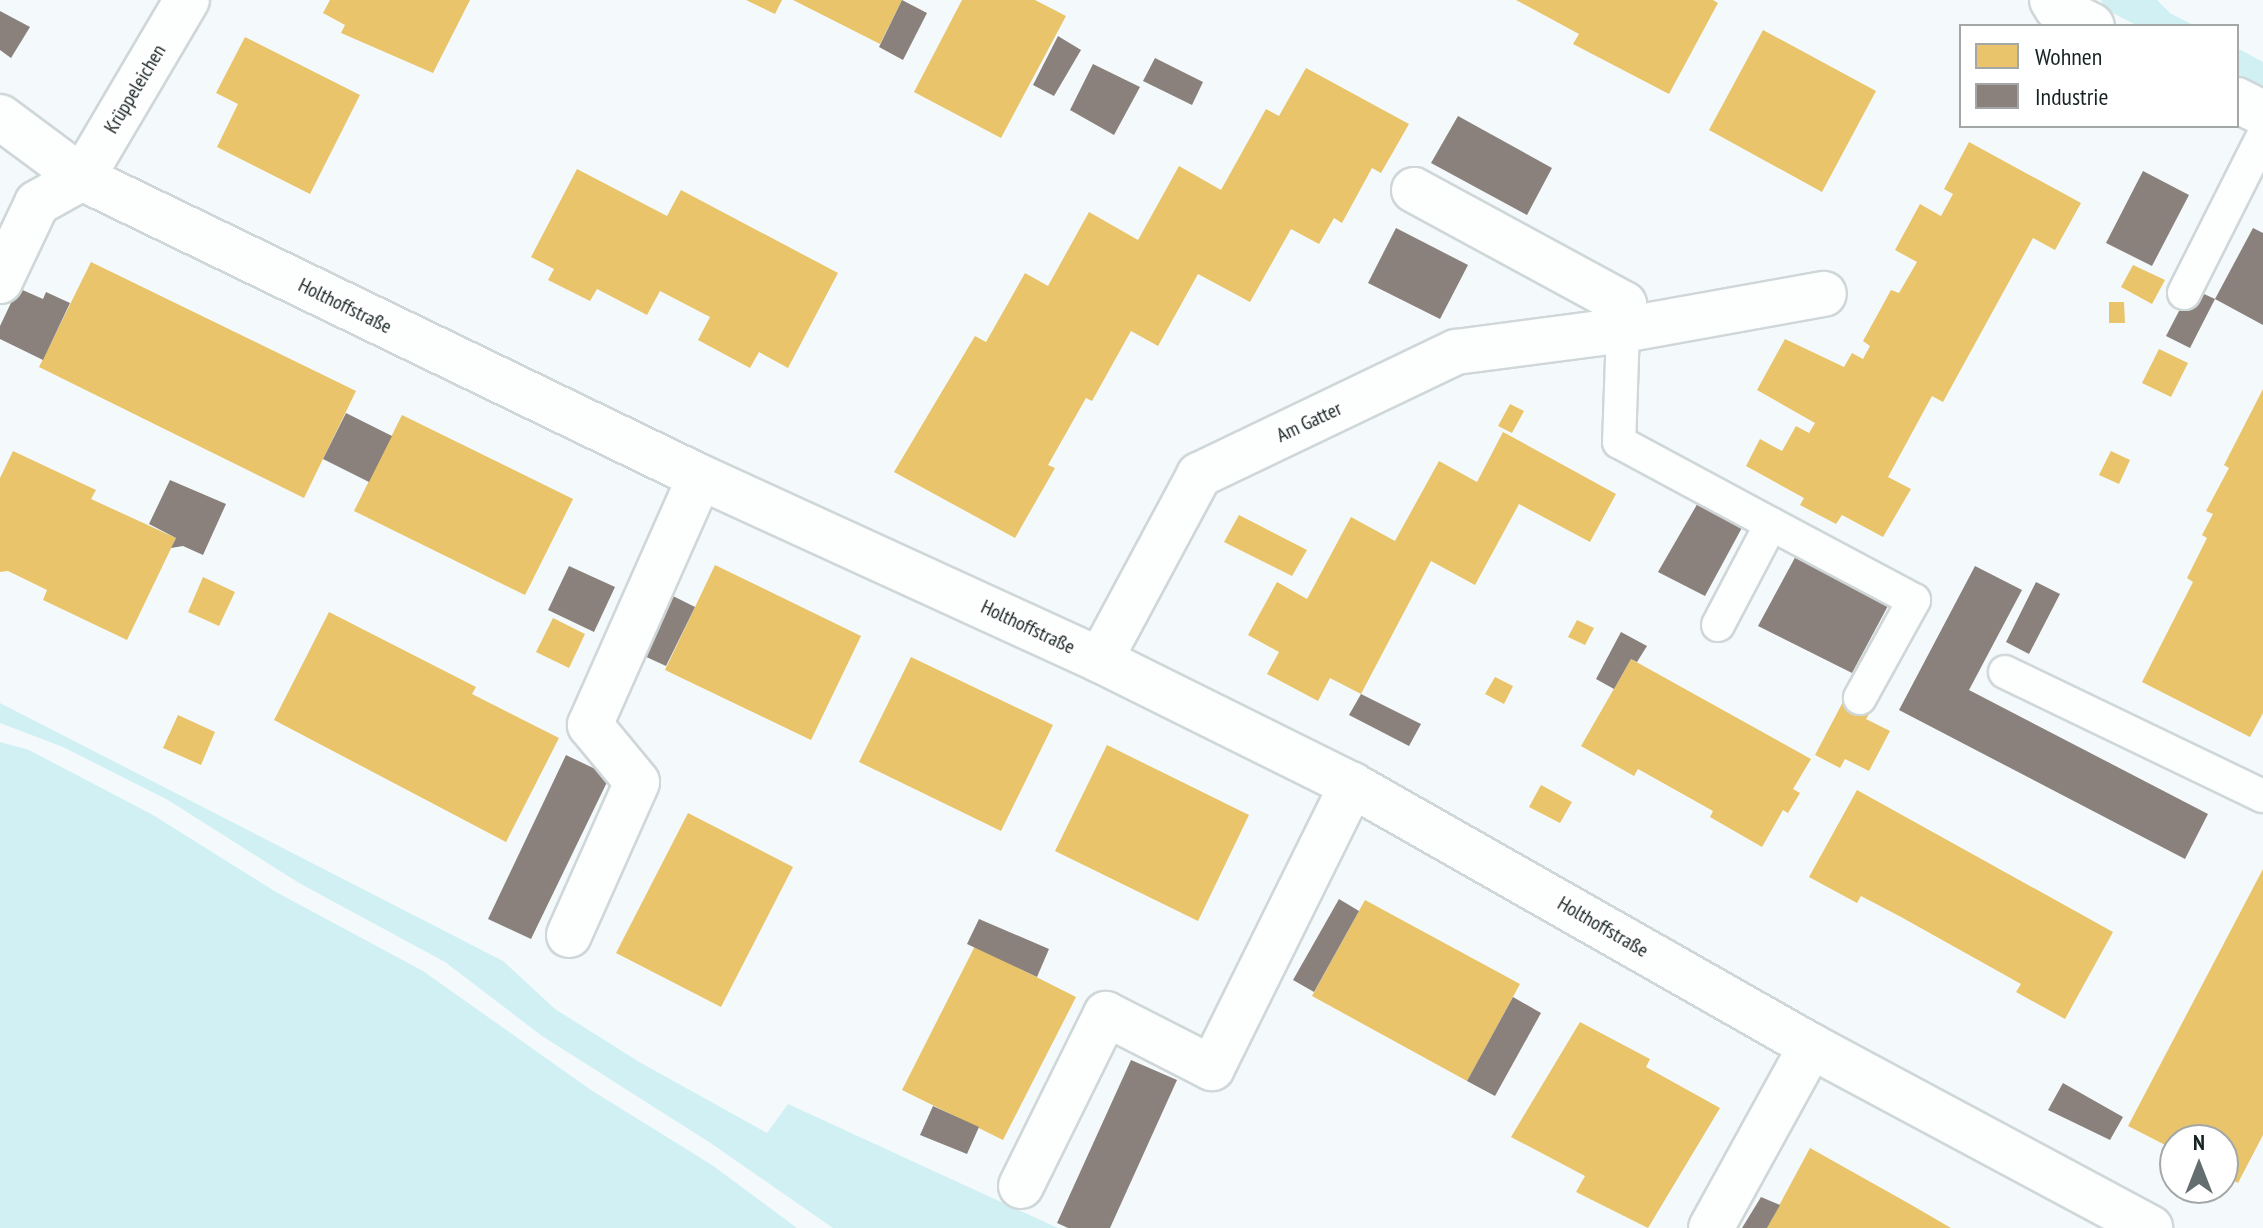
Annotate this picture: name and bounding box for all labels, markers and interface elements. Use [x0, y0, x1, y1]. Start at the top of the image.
legend [1959, 24, 2239, 128]
street label: Krüppeleichen [99, 40, 171, 138]
text: Wohnen [2035, 41, 2102, 72]
text: Industrie [2035, 81, 2108, 112]
street label: Holthoffstraße [294, 273, 396, 339]
street label: Am Gatter [1273, 397, 1345, 447]
street label: Holthoffstraße [977, 595, 1079, 659]
street label: Holthoffstraße [1553, 891, 1653, 963]
north arrow [2159, 1124, 2239, 1204]
text: N [2193, 1128, 2205, 1156]

